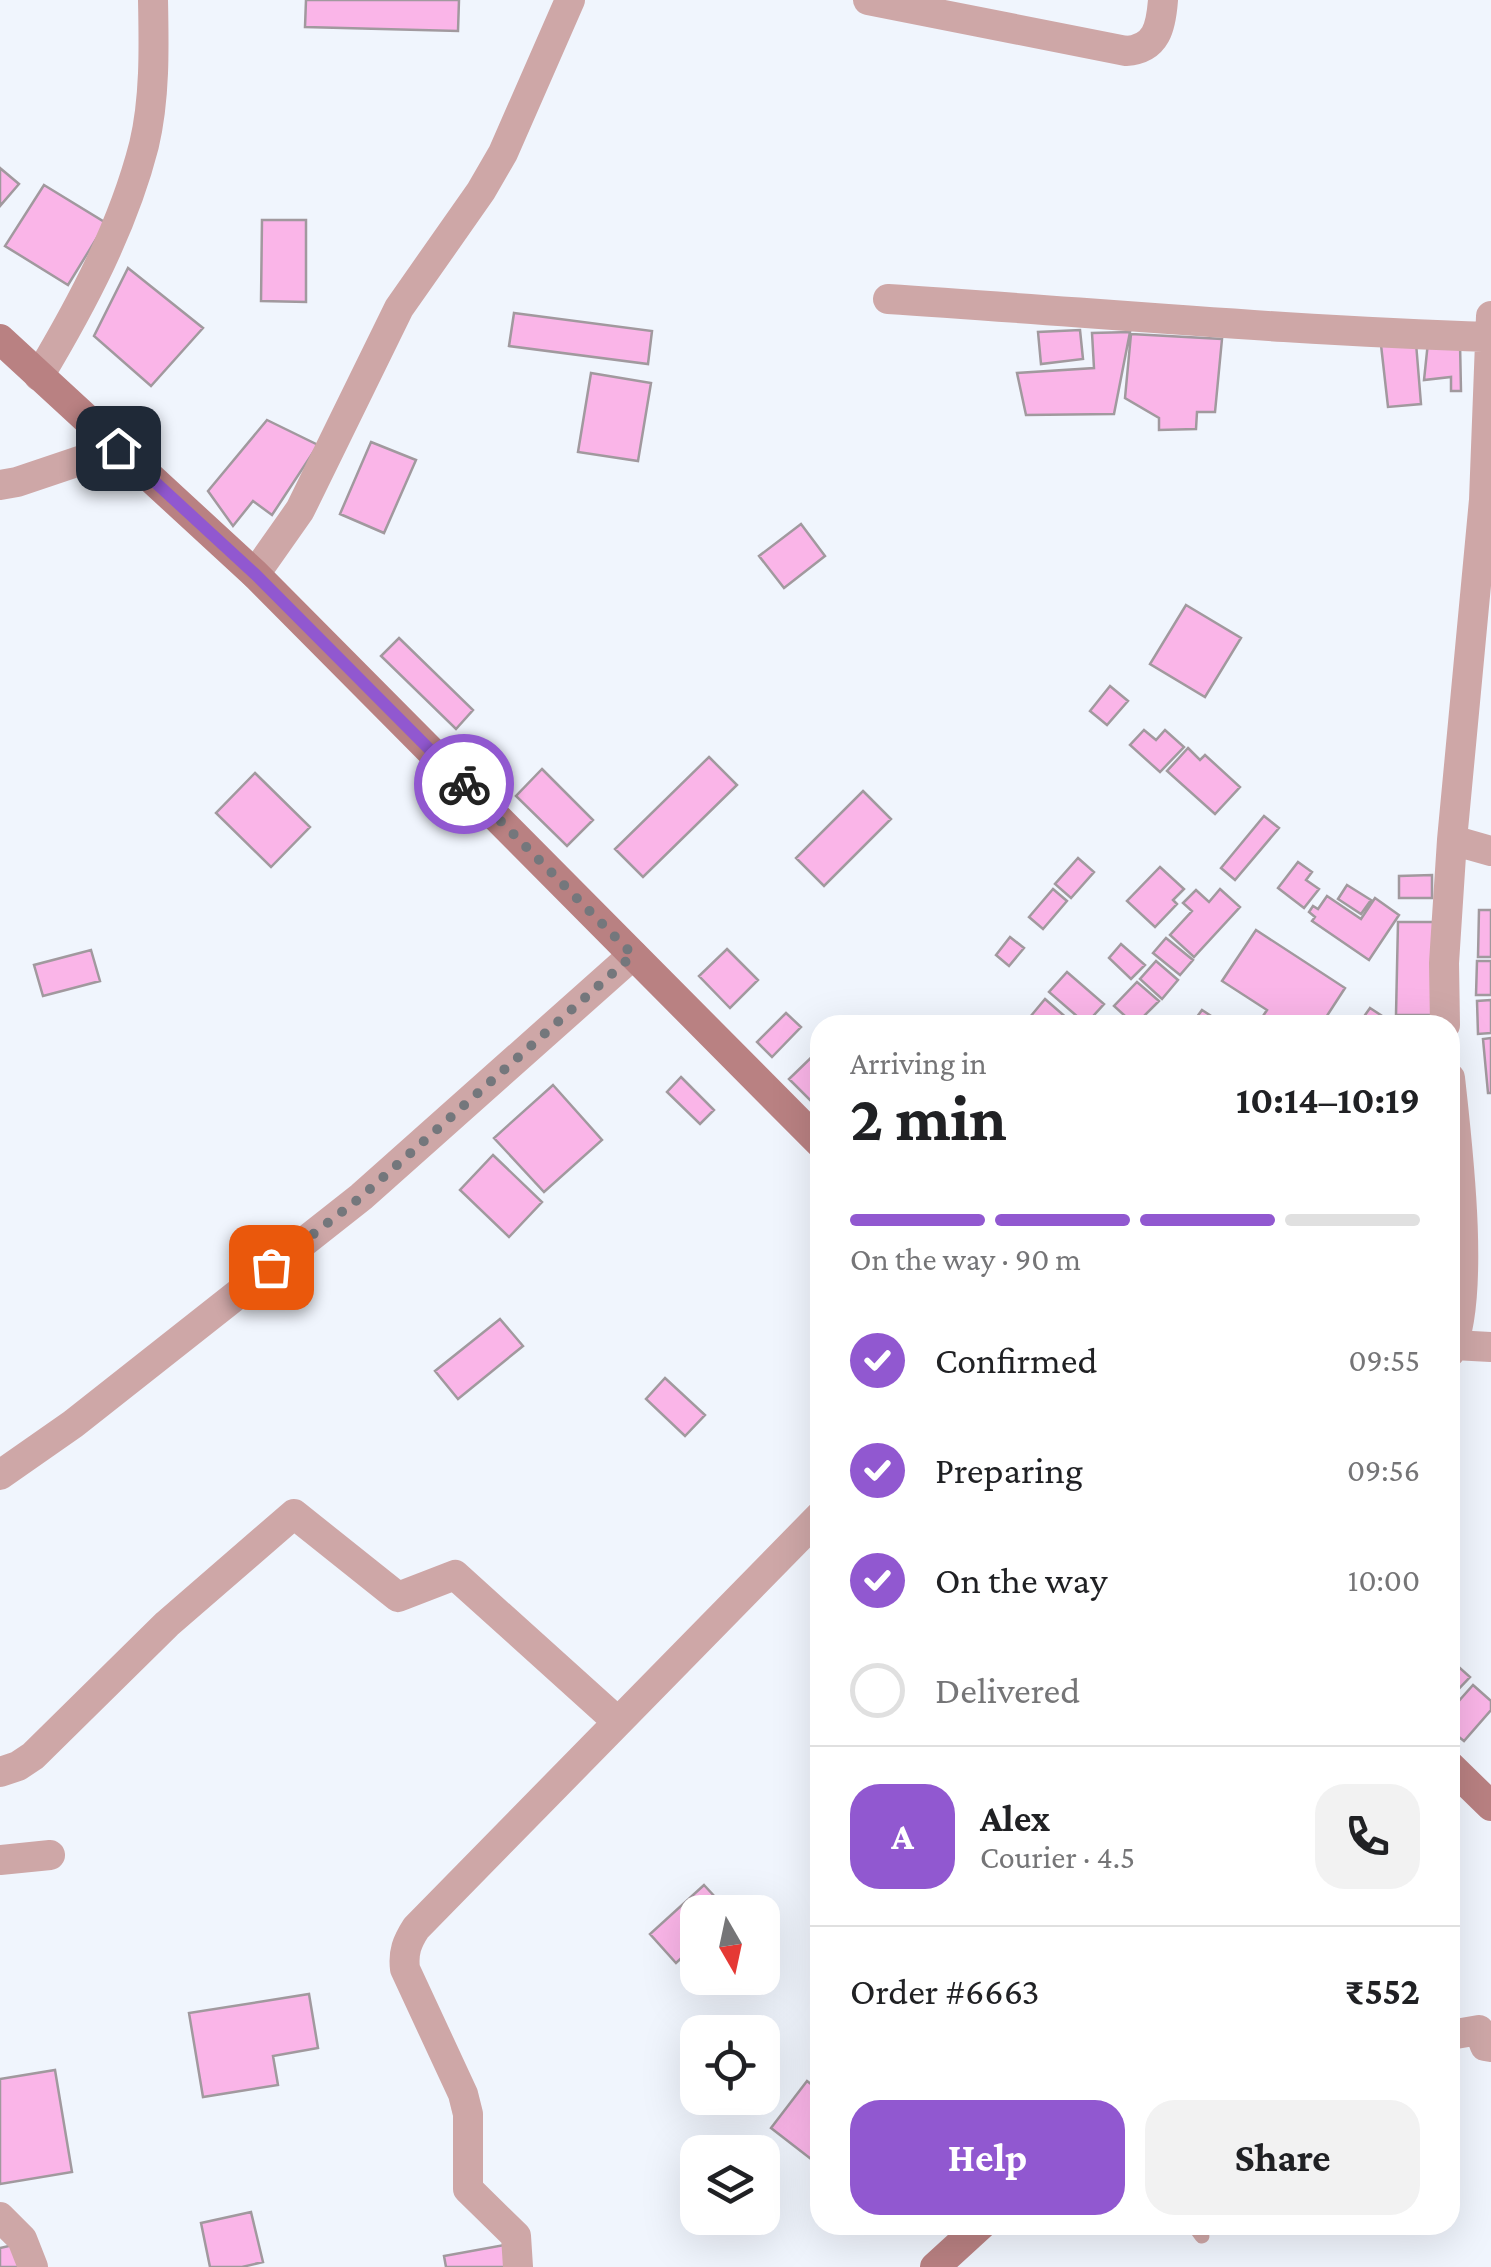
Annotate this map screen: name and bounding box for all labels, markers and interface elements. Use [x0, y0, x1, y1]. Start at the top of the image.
pin [76, 406, 161, 491]
icon: home [91, 421, 146, 476]
courier [414, 734, 514, 834]
icon: bike [437, 757, 492, 812]
text: Arriving in [850, 1045, 987, 1081]
text: 10:14–10:19 [1236, 1079, 1420, 1121]
text: 2 min [850, 1082, 1007, 1154]
pin [229, 1225, 314, 1310]
icon: bag [244, 1240, 299, 1295]
text: On the way · 90 m [850, 1241, 1081, 1277]
icon: check [850, 1333, 905, 1388]
text: Confirmed [935, 1339, 1098, 1381]
text: 09:55 [1348, 1342, 1420, 1378]
icon: check [850, 1443, 905, 1498]
text: Preparing [935, 1449, 1083, 1491]
text: 09:56 [1347, 1452, 1420, 1488]
icon: check [850, 1553, 905, 1608]
text: On the way [935, 1559, 1107, 1601]
text: 10:00 [1348, 1562, 1420, 1598]
text: Delivered [935, 1669, 1080, 1711]
button: phone [1315, 1784, 1420, 1889]
text: Alex [980, 1797, 1050, 1839]
text: A [891, 1815, 914, 1857]
text: Courier · 4.5 [980, 1839, 1135, 1875]
north arrow [680, 1895, 780, 1995]
map controls [680, 1895, 780, 2235]
text: Order #6663 [850, 1970, 1040, 2012]
text: ₹552 [1345, 1970, 1420, 2012]
button: locate [680, 2015, 780, 2115]
button: Help [850, 2100, 1125, 2215]
button: Share [1145, 2100, 1420, 2215]
button: layers [680, 2135, 780, 2235]

